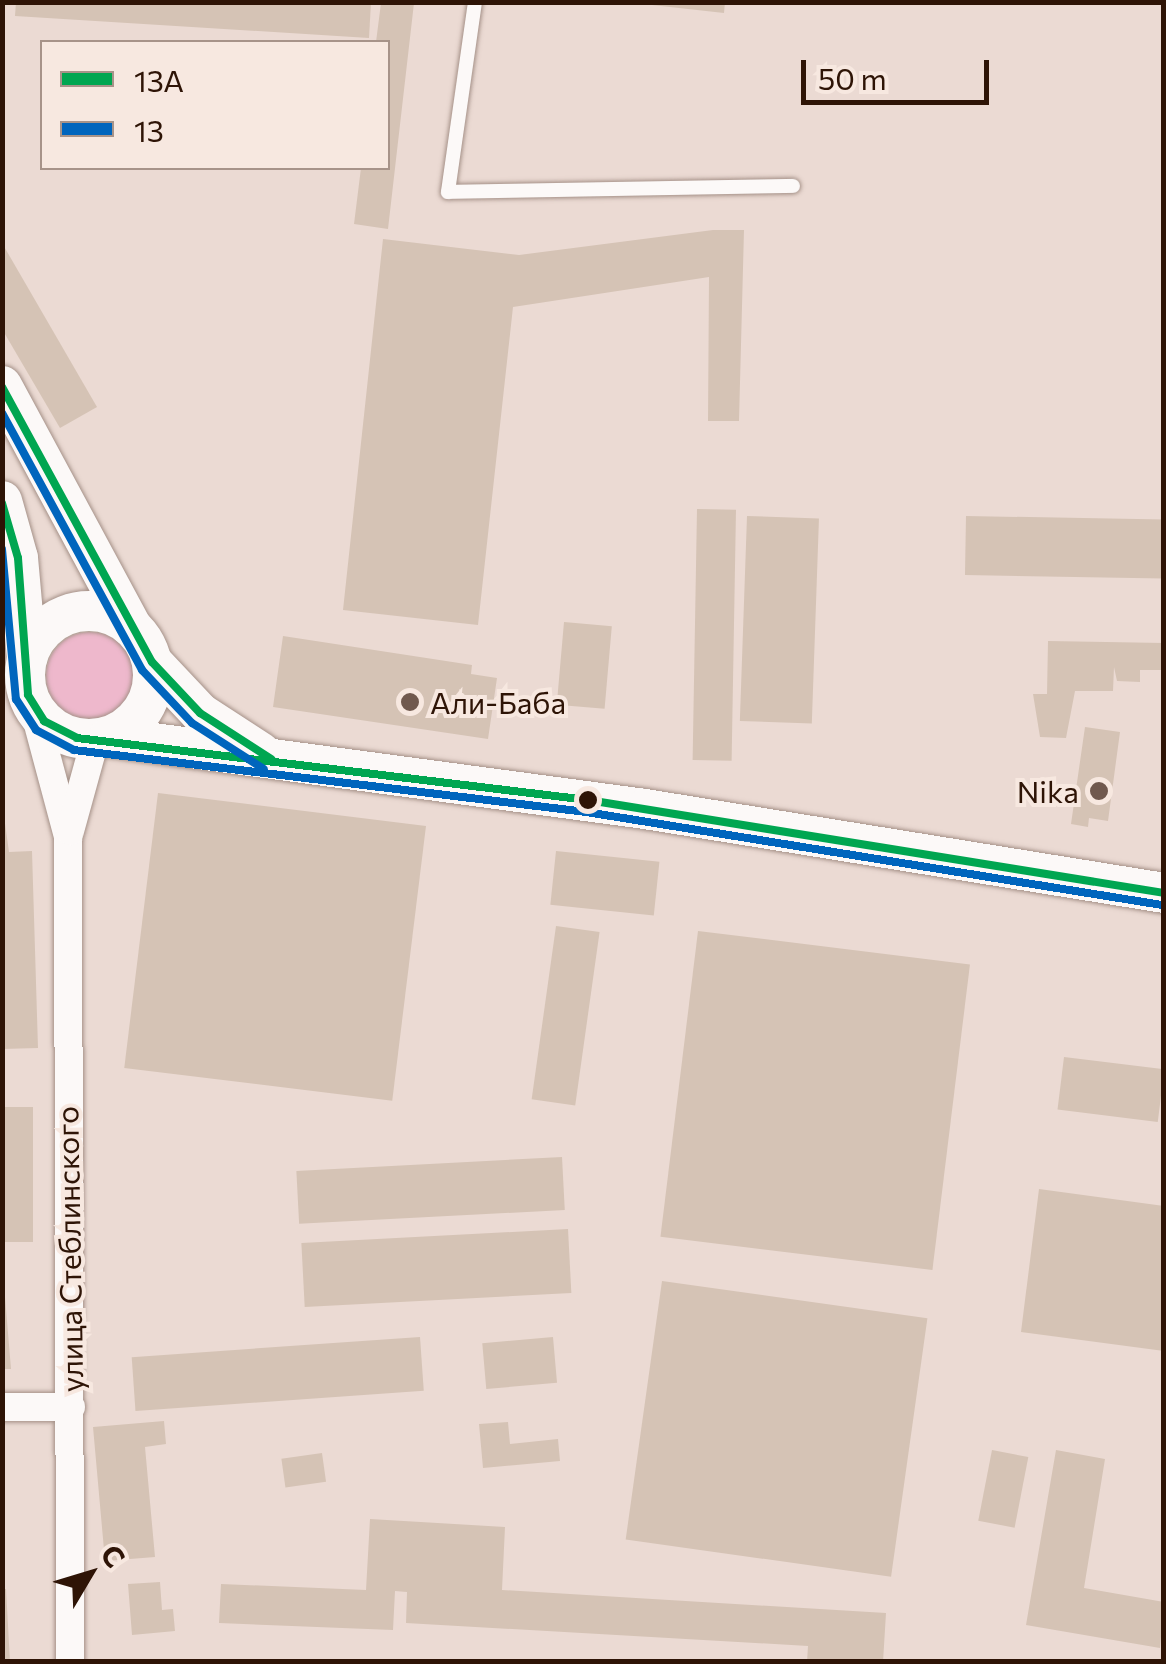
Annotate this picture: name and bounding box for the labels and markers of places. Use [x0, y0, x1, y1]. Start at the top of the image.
place label: Али-Баба [430, 684, 566, 720]
marker: Али-Баба [399, 691, 421, 713]
place label: Nika [1017, 773, 1079, 809]
marker: Nika [1088, 780, 1110, 802]
unlabelled marker [578, 790, 598, 810]

